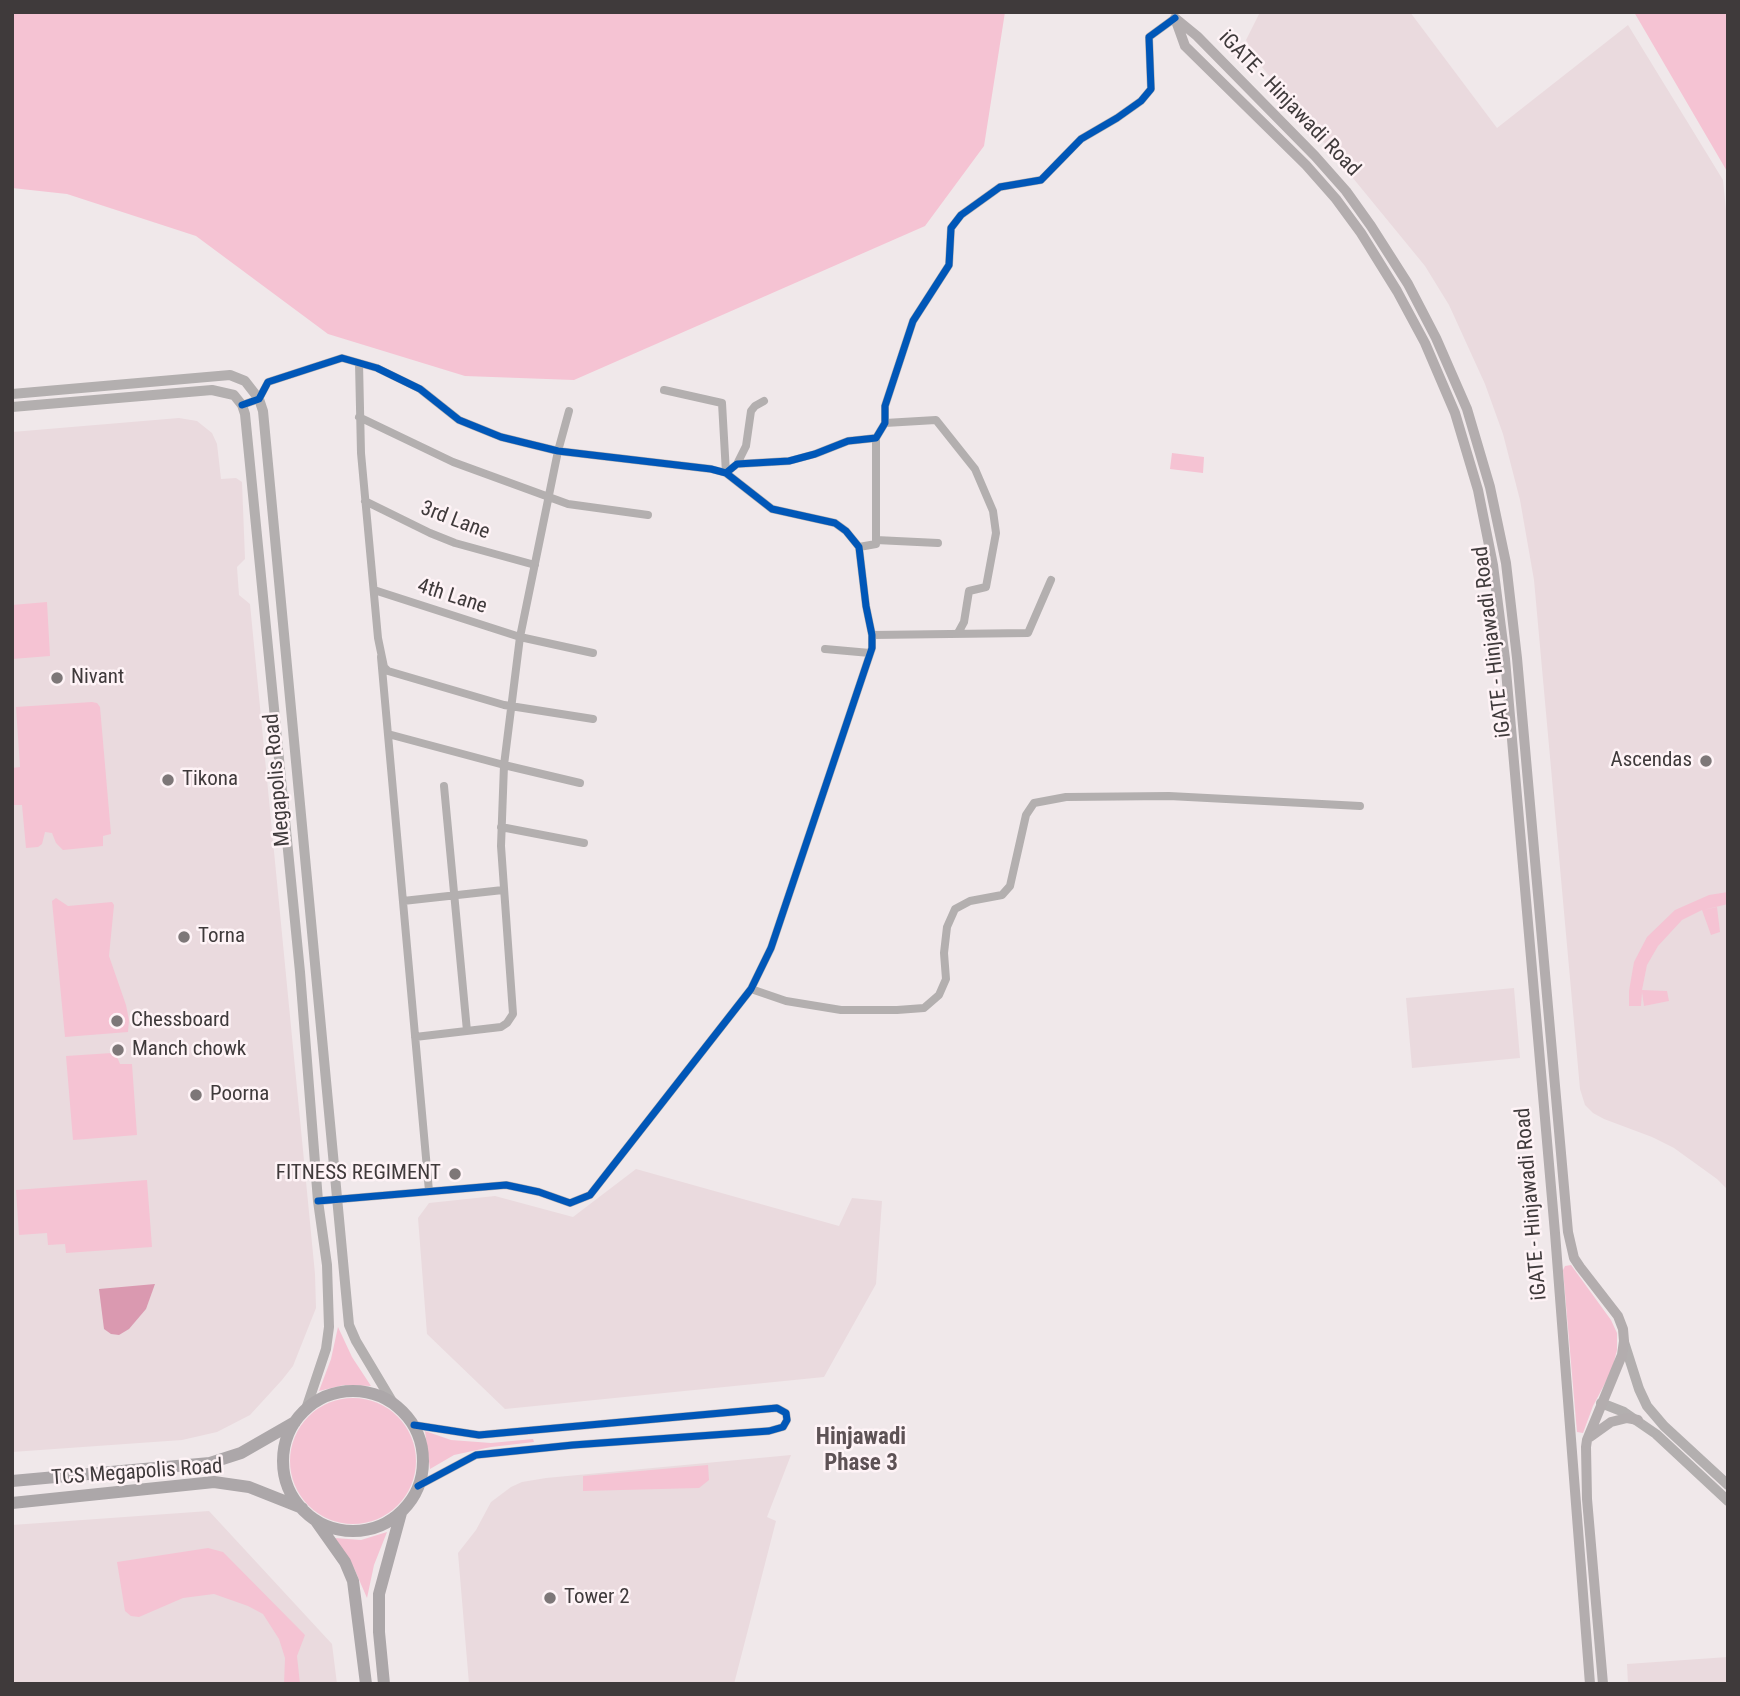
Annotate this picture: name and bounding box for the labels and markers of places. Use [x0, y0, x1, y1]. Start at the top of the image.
place label: Nivant [71, 665, 124, 691]
marker: Nivant [49, 670, 65, 686]
place label: Ascendas [1611, 748, 1692, 774]
marker: Ascendas [1698, 753, 1714, 769]
place label: Tikona [182, 767, 238, 793]
marker: Tikona [160, 772, 176, 788]
place label: Torna [198, 924, 245, 950]
marker: Torna [176, 929, 192, 945]
place label: Chessboard [131, 1008, 230, 1034]
marker: Chessboard [109, 1013, 125, 1029]
place label: Manch chowk [132, 1037, 246, 1063]
marker: Manch chowk [110, 1042, 126, 1058]
place label: Poorna [210, 1082, 269, 1108]
marker: Poorna [188, 1087, 204, 1103]
place label: FITNESS REGIMENT [276, 1161, 441, 1187]
marker: FITNESS REGIMENT [447, 1166, 463, 1182]
place label: Tower 2 [564, 1585, 630, 1611]
marker: Tower 2 [542, 1590, 558, 1606]

